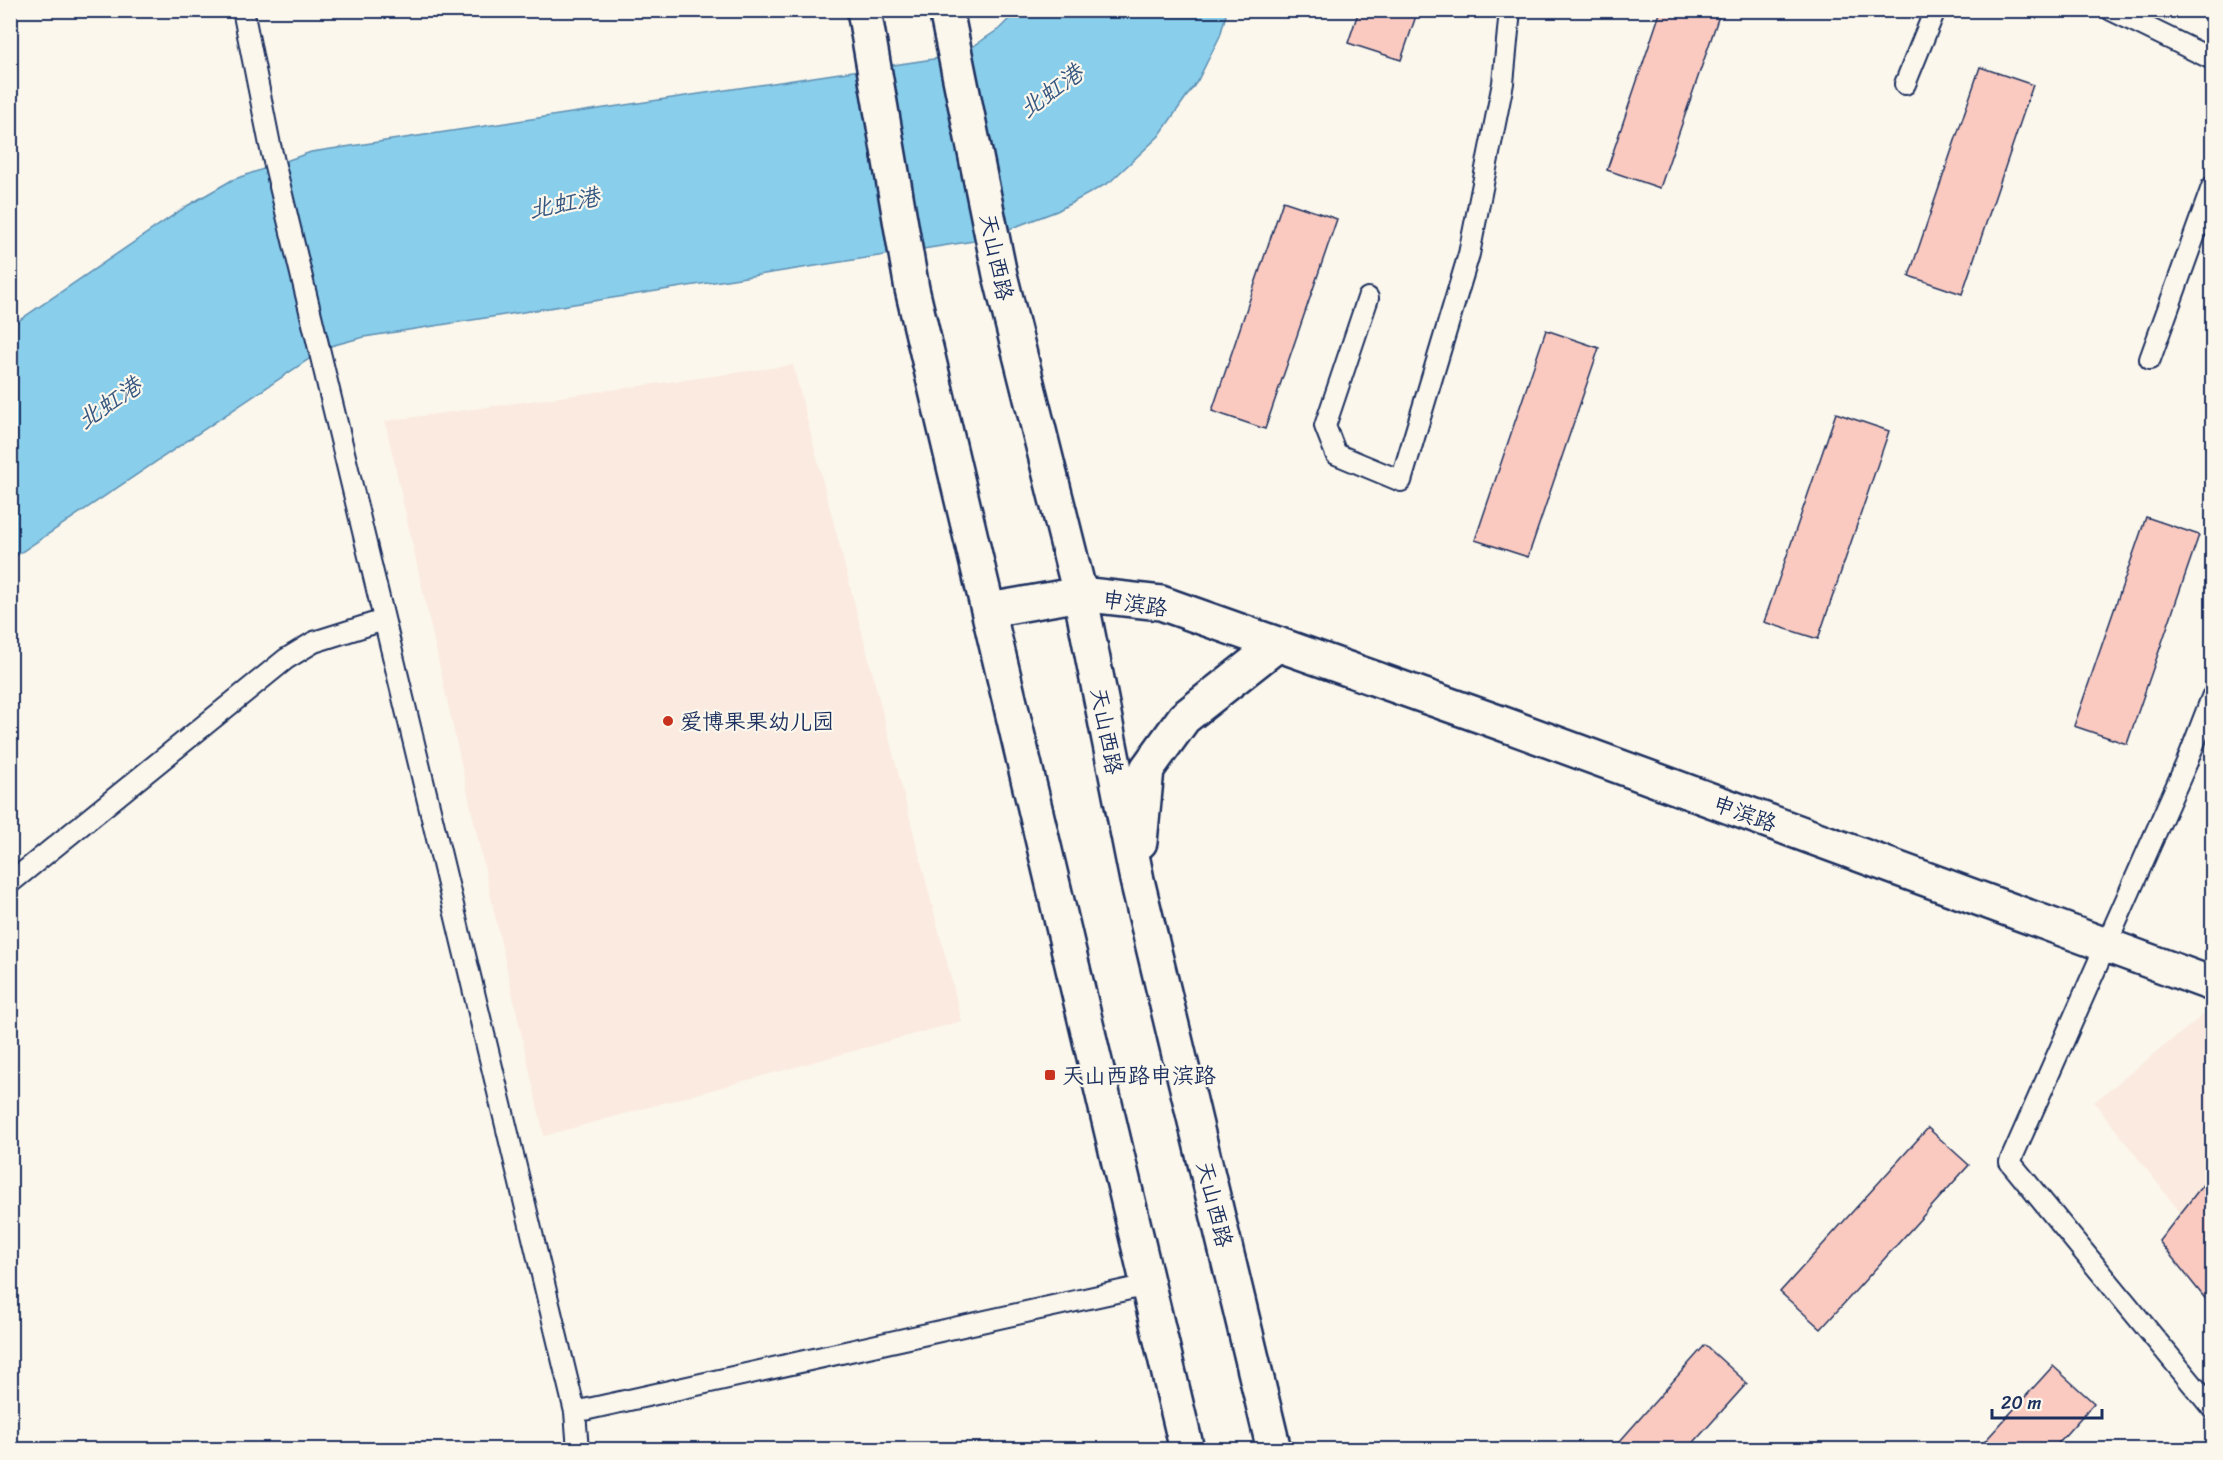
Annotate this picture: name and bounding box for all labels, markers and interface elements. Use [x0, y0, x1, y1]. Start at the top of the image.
water label: 北虹港 [1010, 52, 1094, 129]
water label: 北虹港 [525, 175, 605, 230]
street label: 天山西路 [968, 210, 1025, 304]
water label: 北虹港 [67, 364, 152, 441]
street label: 申滨路 [1099, 579, 1171, 628]
street label: 天山西路 [1079, 684, 1134, 778]
place label: 爱博果果幼儿园 [680, 702, 834, 741]
marker: 爱博果果幼儿园 [661, 714, 675, 728]
street label: 申滨路 [1707, 784, 1783, 843]
place label: 天山西路申滨路 [1062, 1056, 1216, 1095]
marker: 天山西路申滨路 [1043, 1068, 1057, 1082]
street label: 天山西路 [1185, 1157, 1244, 1252]
scale bar [1992, 1382, 2102, 1420]
text: 20 m [2001, 1387, 2041, 1419]

